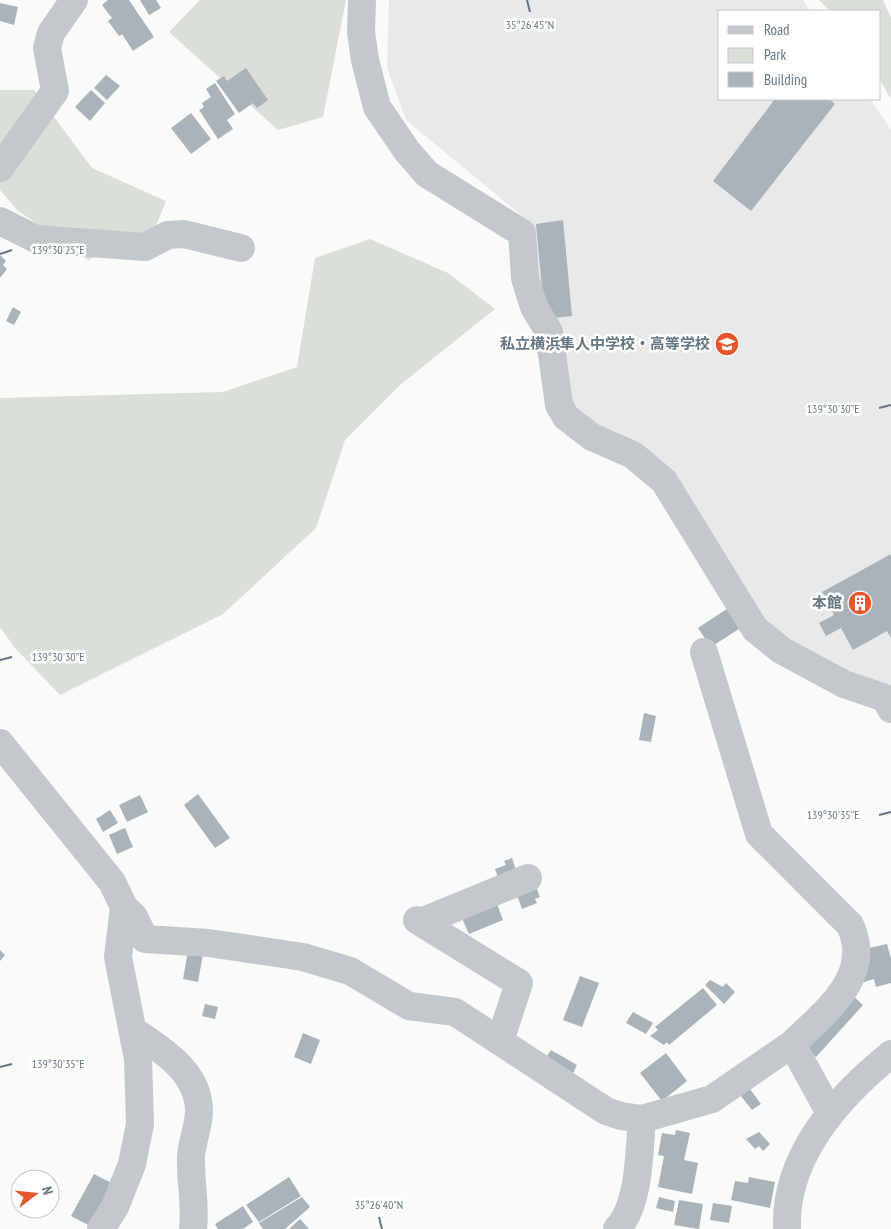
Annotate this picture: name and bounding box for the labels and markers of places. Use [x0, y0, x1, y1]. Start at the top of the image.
school or university icon: 私立横浜隼人中学校・高等学校 [714, 331, 740, 357]
place label: 私立横浜隼人中学校・高等学校 [500, 334, 710, 353]
building icon: 本館 [847, 590, 873, 616]
place label: 本館 [812, 593, 842, 612]

